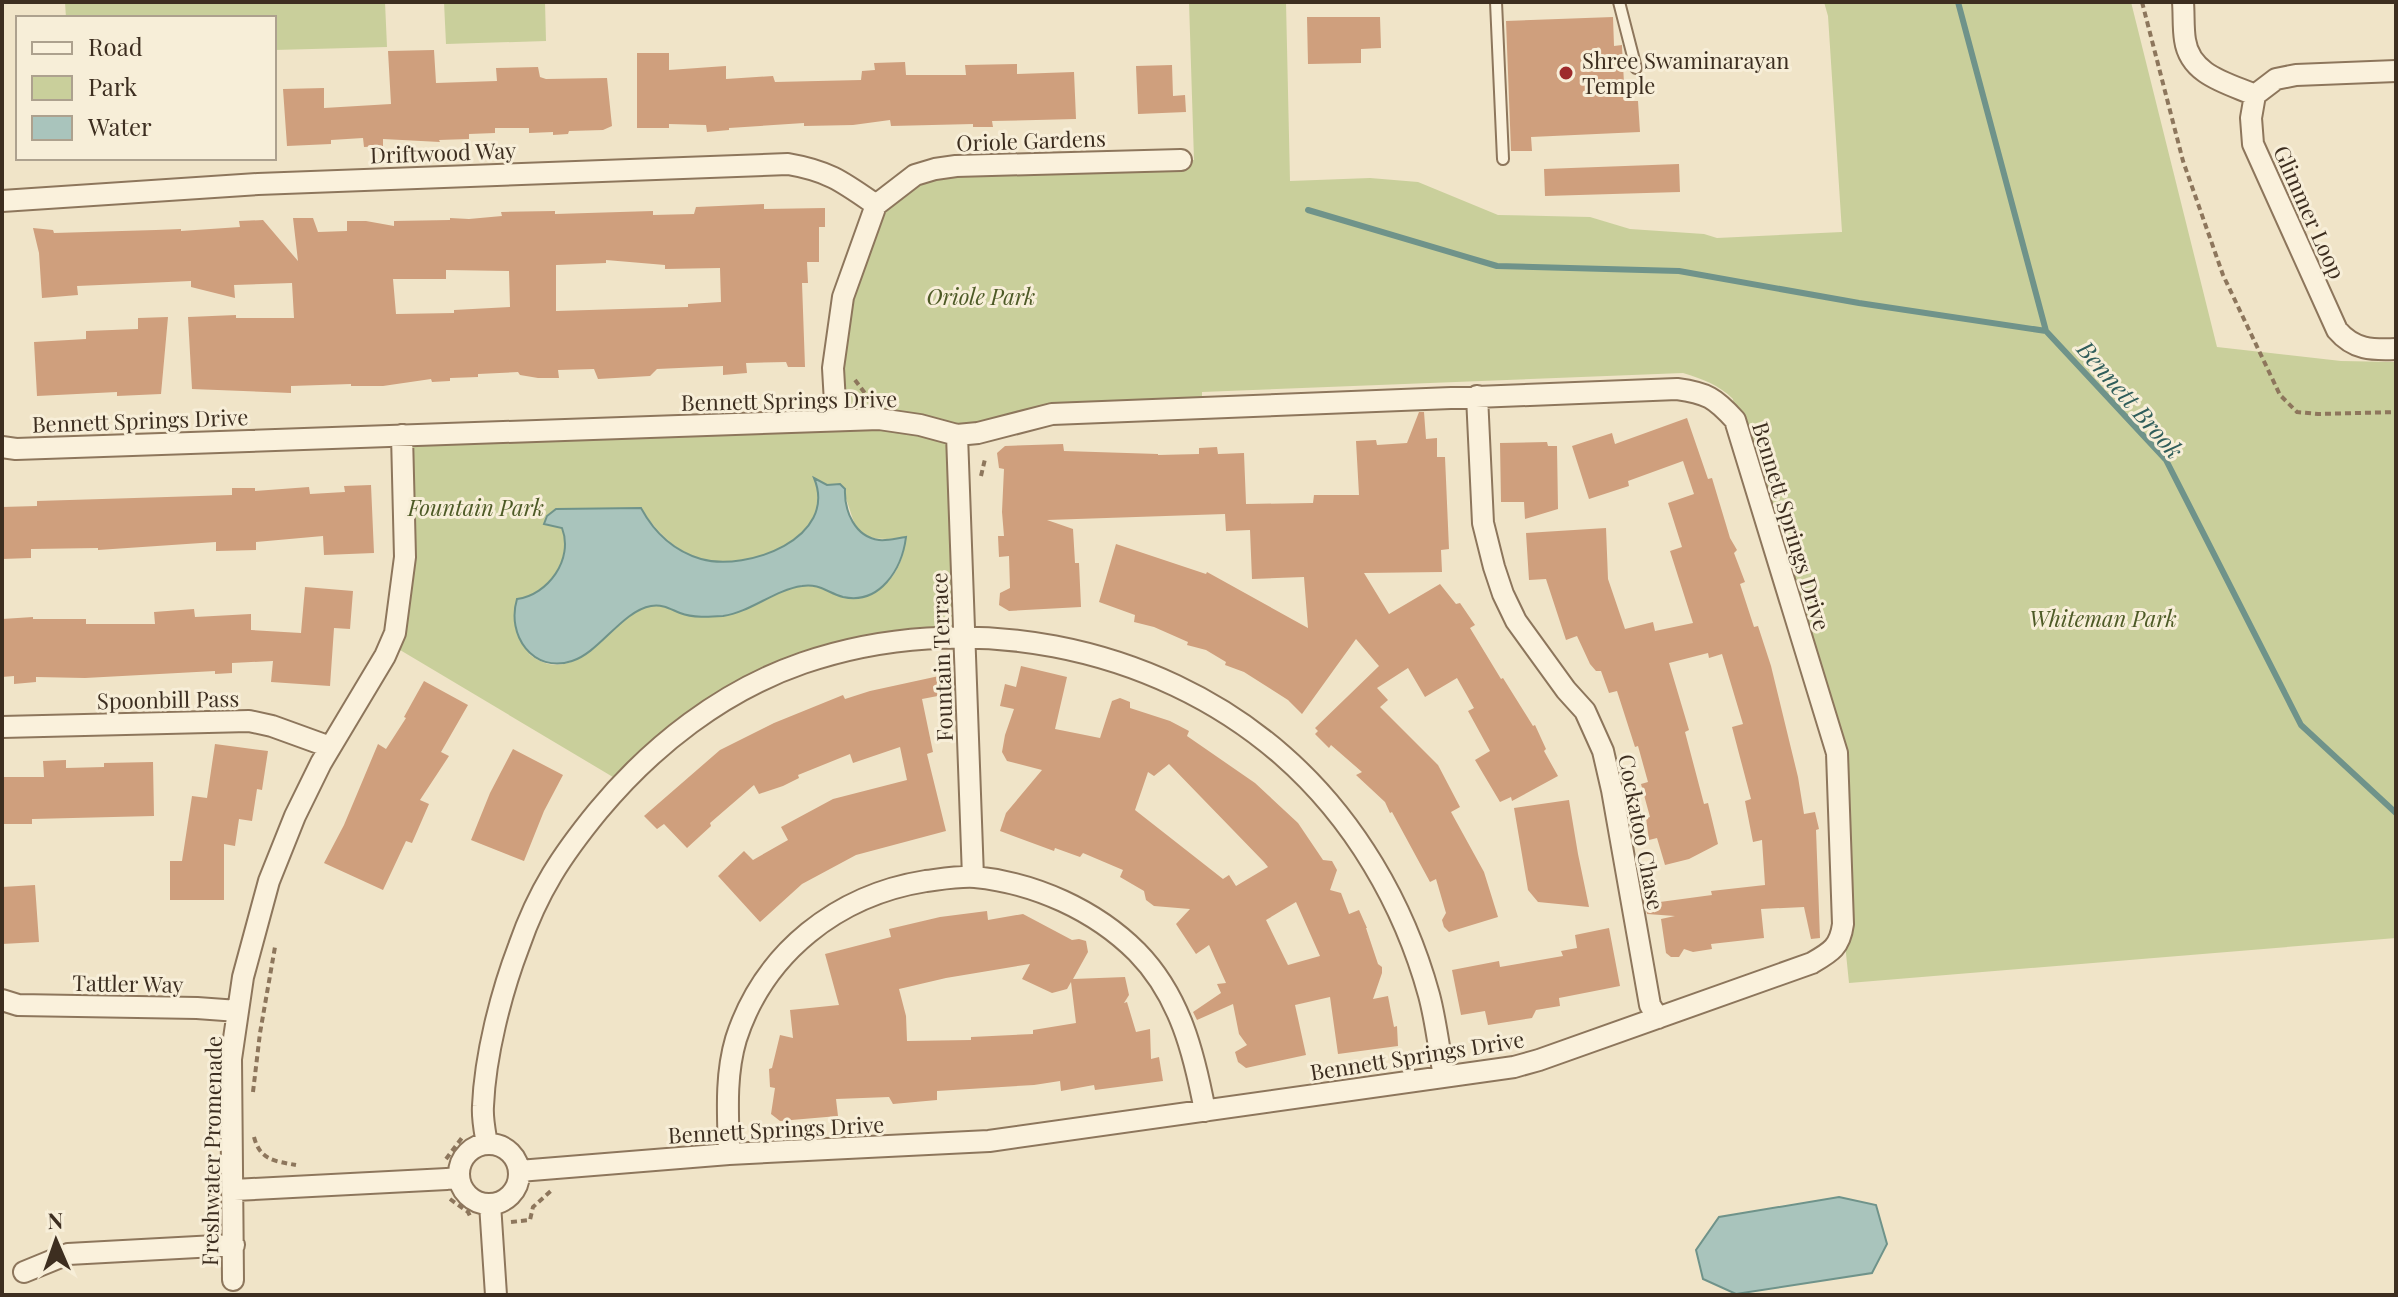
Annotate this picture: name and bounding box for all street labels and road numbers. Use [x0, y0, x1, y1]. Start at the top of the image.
street label: Oriole Gardens [956, 122, 1106, 158]
street label: Driftwood Way [369, 134, 517, 170]
street label: Glimmer Loop [2267, 141, 2353, 283]
street label: Bennett Springs Drive [680, 383, 898, 417]
street label: Bennett Springs Drive [31, 401, 249, 439]
street label: Bennett Springs Drive [1746, 418, 1838, 634]
street label: Fountain Terrace [923, 572, 959, 742]
street label: Spoonbill Pass [97, 683, 239, 715]
street label: Cockatoo Chase [1612, 752, 1672, 912]
street label: Tattler Way [72, 967, 184, 999]
street label: Bennett Springs Drive [1308, 1023, 1526, 1087]
street label: Freshwater Promenade [194, 1036, 228, 1266]
street label: Bennett Springs Drive [667, 1108, 885, 1150]

